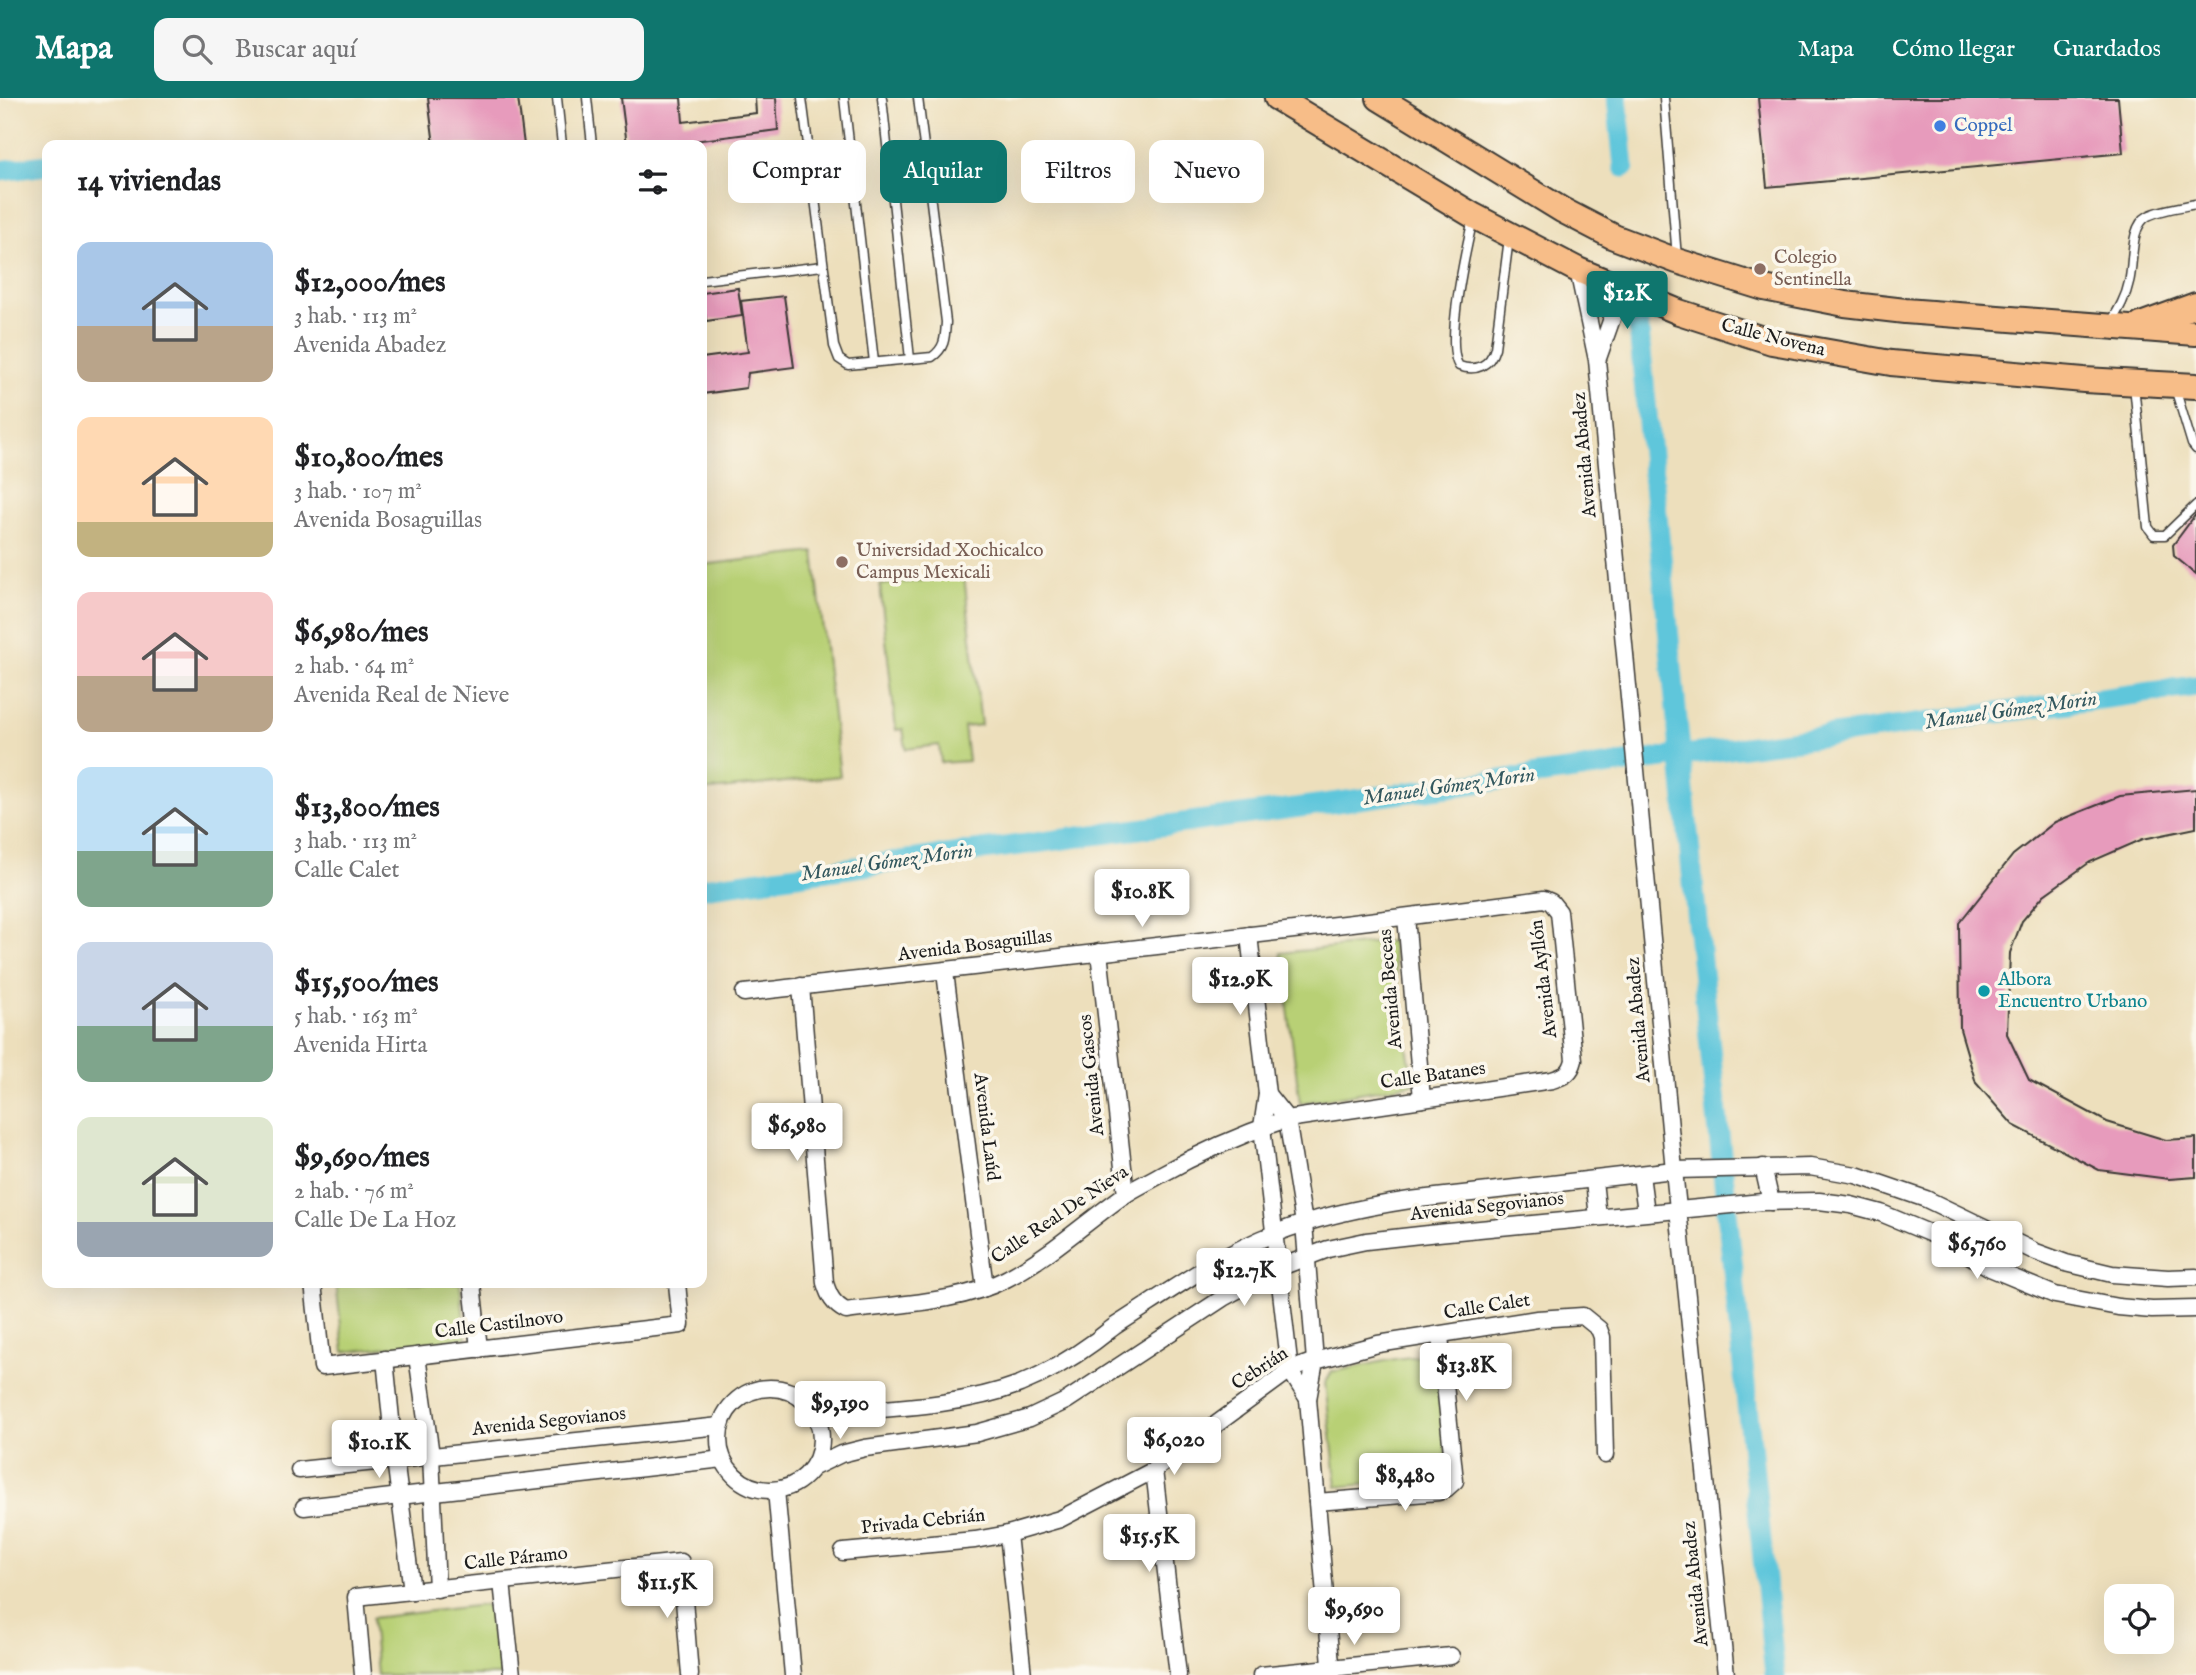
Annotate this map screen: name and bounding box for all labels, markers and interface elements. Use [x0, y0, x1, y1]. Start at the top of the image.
search box [154, 18, 644, 81]
text: Mapa [35, 28, 112, 70]
icon: search [178, 30, 216, 68]
text: Buscar aquí [234, 33, 356, 66]
text: Mapa [1798, 34, 1854, 65]
text: Cómo llegar [1892, 34, 2015, 65]
text: Guardados [2053, 34, 2161, 65]
place label: Coppel [1954, 114, 2013, 138]
marker: Coppel [1932, 118, 1948, 134]
chip: Comprar [728, 140, 866, 203]
chip: Alquilar [880, 140, 1007, 203]
chip: Filtros [1021, 140, 1135, 203]
chip: Nuevo [1149, 140, 1264, 203]
text: 14 viviendas [77, 163, 221, 201]
icon: filters [634, 163, 672, 201]
place label: Colegio Sentinella [1774, 246, 1852, 292]
marker: Colegio Sentinella [1752, 261, 1768, 277]
text: $12,000/mes [294, 264, 446, 302]
icon: home [133, 270, 217, 354]
pin: $12K [1586, 272, 1668, 331]
text: $12K [1603, 279, 1651, 308]
text: 3 hab. · 113 m² [294, 302, 417, 331]
street label: Calle Novena [1719, 313, 1828, 363]
text: Avenida Abadez [294, 331, 446, 360]
street label: Avenida Abadez [1568, 391, 1603, 520]
text: $10,800/mes [294, 439, 443, 477]
icon: home [133, 445, 217, 529]
text: 3 hab. · 107 m² [294, 477, 422, 506]
text: Avenida Bosaguillas [294, 506, 482, 535]
place label: Universidad Xochicalco Campus Mexicali [856, 539, 1044, 585]
marker: Universidad Xochicalco Campus Mexicali [834, 554, 850, 570]
text: $6,980/mes [294, 614, 428, 652]
icon: home [133, 620, 217, 704]
text: 2 hab. · 64 m² [294, 652, 415, 681]
text: Avenida Real de Nieve [294, 681, 509, 710]
water label: Manuel Gómez Morin [1923, 686, 2099, 736]
water label: Manuel Gómez Morin [1361, 762, 1537, 812]
text: $13,800/mes [294, 789, 440, 827]
icon: home [133, 795, 217, 879]
text: 3 hab. · 113 m² [294, 827, 417, 856]
water label: Manuel Gómez Morin [799, 838, 975, 888]
text: Calle Calet [294, 856, 399, 885]
pin: $10.8K [1085, 870, 1199, 929]
text: $10.8K [1110, 877, 1174, 906]
street label: Avenida Ayllón [1525, 918, 1563, 1041]
street label: Avenida Bosaguillas [895, 925, 1054, 967]
street label: Avenida Beceas [1374, 928, 1408, 1051]
street label: Avenida Abadez [1622, 956, 1657, 1085]
pin: $12.9K [1183, 958, 1297, 1017]
text: $15,500/mes [294, 964, 438, 1002]
text: $12.9K [1208, 965, 1272, 994]
place label: Albora Encuentro Urbano [1997, 968, 2147, 1014]
icon: home [133, 970, 217, 1054]
marker: Albora Encuentro Urbano [1976, 983, 1992, 999]
text: 5 hab. · 163 m² [294, 1002, 418, 1031]
street label: Avenida Gascos [1074, 1013, 1110, 1138]
text: Avenida Hirta [294, 1031, 427, 1060]
street label: Calle Batanes [1379, 1057, 1487, 1095]
street label: Avenida Laúd [967, 1071, 1005, 1183]
pin: $6,980 [740, 1104, 854, 1163]
text: $6,980 [768, 1111, 826, 1140]
text: $9,690/mes [294, 1139, 430, 1177]
icon: home [133, 1145, 217, 1229]
street label: Calle Real De Nieva [987, 1160, 1134, 1270]
text: 2 hab. · 76 m² [294, 1177, 414, 1206]
street label: Avenida Segovianos [1408, 1187, 1565, 1227]
text: Calle De La Hoz [294, 1206, 456, 1235]
pin: $6,760 [1920, 1222, 2034, 1281]
text: $6,760 [1947, 1229, 2007, 1258]
pin: $12.7K [1187, 1248, 1301, 1308]
text: $12.7K [1212, 1256, 1276, 1285]
street label: Calle Calet [1442, 1288, 1532, 1326]
street label: Calle Castilnovo [434, 1305, 564, 1345]
street label: Cebrián [1227, 1342, 1293, 1396]
pin: $13.8K [1409, 1344, 1523, 1403]
text: $13.8K [1436, 1351, 1496, 1380]
pin: $9,190 [783, 1382, 897, 1441]
text: $9,190 [811, 1389, 869, 1418]
street label: Avenida Segovianos [470, 1402, 627, 1442]
pin: $6,020 [1117, 1418, 1231, 1477]
pin: $10.1K [322, 1420, 436, 1480]
text: $6,020 [1143, 1425, 1205, 1454]
text: $10.1K [348, 1428, 410, 1457]
pin: $8,480 [1348, 1454, 1462, 1513]
text: $8,480 [1375, 1461, 1435, 1490]
street label: Privada Cebrián [860, 1504, 986, 1540]
pin: $15.5K [1092, 1514, 1206, 1574]
street label: Avenida Abadez [1677, 1520, 1715, 1649]
text: $15.5K [1119, 1522, 1179, 1551]
street label: Calle Páramo [463, 1542, 569, 1576]
pin: $11.5K [610, 1560, 724, 1620]
text: $11.5K [637, 1568, 697, 1597]
map controls [2104, 1584, 2174, 1654]
button: locate [2104, 1584, 2174, 1654]
pin: $9,690 [1297, 1588, 1411, 1647]
text: $9,690 [1324, 1595, 1384, 1624]

